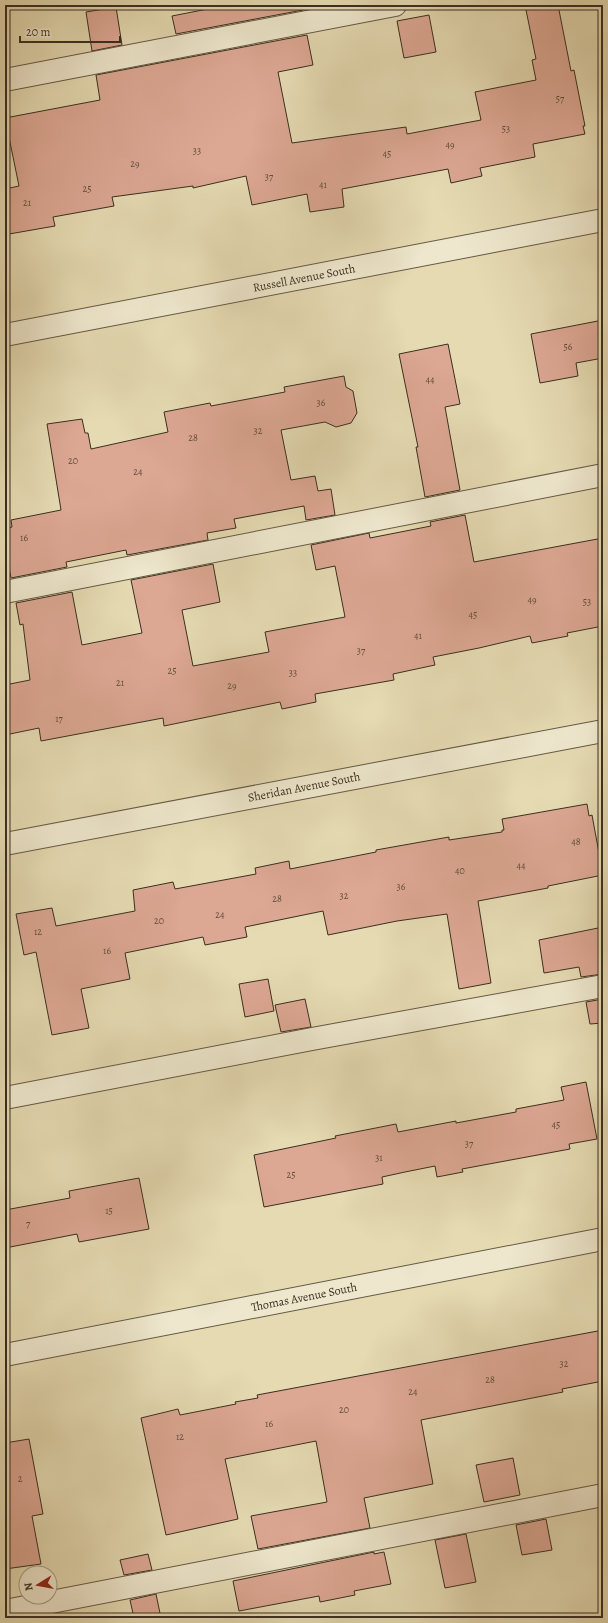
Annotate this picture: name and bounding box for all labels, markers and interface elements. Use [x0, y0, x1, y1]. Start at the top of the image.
scale bar [20, 18, 120, 44]
text: 20 m [26, 24, 50, 40]
house number: 57 [556, 92, 565, 105]
house number: 53 [502, 122, 510, 135]
house number: 49 [445, 138, 455, 151]
house number: 33 [193, 144, 201, 157]
house number: 45 [383, 147, 391, 160]
house number: 29 [130, 157, 140, 170]
house number: 37 [265, 170, 274, 183]
house number: 41 [319, 178, 328, 191]
house number: 25 [82, 182, 92, 195]
house number: 21 [23, 196, 32, 209]
street label: Russell Avenue South [252, 260, 357, 296]
house number: 56 [564, 340, 573, 353]
house number: 44 [425, 373, 435, 386]
house number: 36 [317, 396, 326, 409]
house number: 32 [254, 424, 263, 437]
house number: 28 [188, 431, 198, 444]
house number: 20 [68, 454, 78, 467]
house number: 24 [133, 465, 143, 478]
house number: 16 [20, 531, 28, 544]
house number: 49 [527, 593, 537, 606]
house number: 53 [583, 595, 591, 608]
house number: 45 [469, 608, 477, 621]
house number: 41 [414, 629, 423, 642]
house number: 37 [357, 644, 366, 657]
house number: 25 [167, 664, 177, 677]
house number: 33 [289, 666, 297, 679]
house number: 21 [116, 676, 125, 689]
house number: 29 [227, 679, 237, 692]
house number: 17 [55, 712, 64, 725]
street label: Sheridan Avenue South [246, 768, 362, 806]
house number: 48 [571, 835, 581, 848]
house number: 44 [516, 859, 526, 872]
house number: 40 [455, 864, 465, 877]
house number: 36 [397, 880, 406, 893]
house number: 32 [340, 889, 349, 902]
house number: 28 [272, 892, 282, 905]
house number: 24 [215, 908, 225, 921]
house number: 20 [154, 914, 164, 927]
house number: 12 [34, 925, 42, 938]
house number: 16 [103, 944, 111, 957]
house number: 45 [552, 1118, 560, 1131]
house number: 37 [465, 1137, 474, 1150]
house number: 31 [375, 1151, 383, 1164]
house number: 25 [286, 1168, 296, 1181]
house number: 15 [105, 1204, 113, 1217]
house number: 7 [26, 1217, 31, 1230]
street label: Thomas Avenue South [250, 1279, 359, 1315]
house number: 32 [560, 1357, 569, 1370]
house number: 28 [485, 1373, 495, 1386]
house number: 24 [408, 1385, 418, 1398]
house number: 20 [339, 1403, 349, 1416]
house number: 16 [265, 1417, 273, 1430]
house number: 12 [176, 1430, 184, 1443]
house number: 2 [18, 1472, 23, 1485]
north arrow [18, 1565, 58, 1605]
text: N [21, 1581, 37, 1592]

